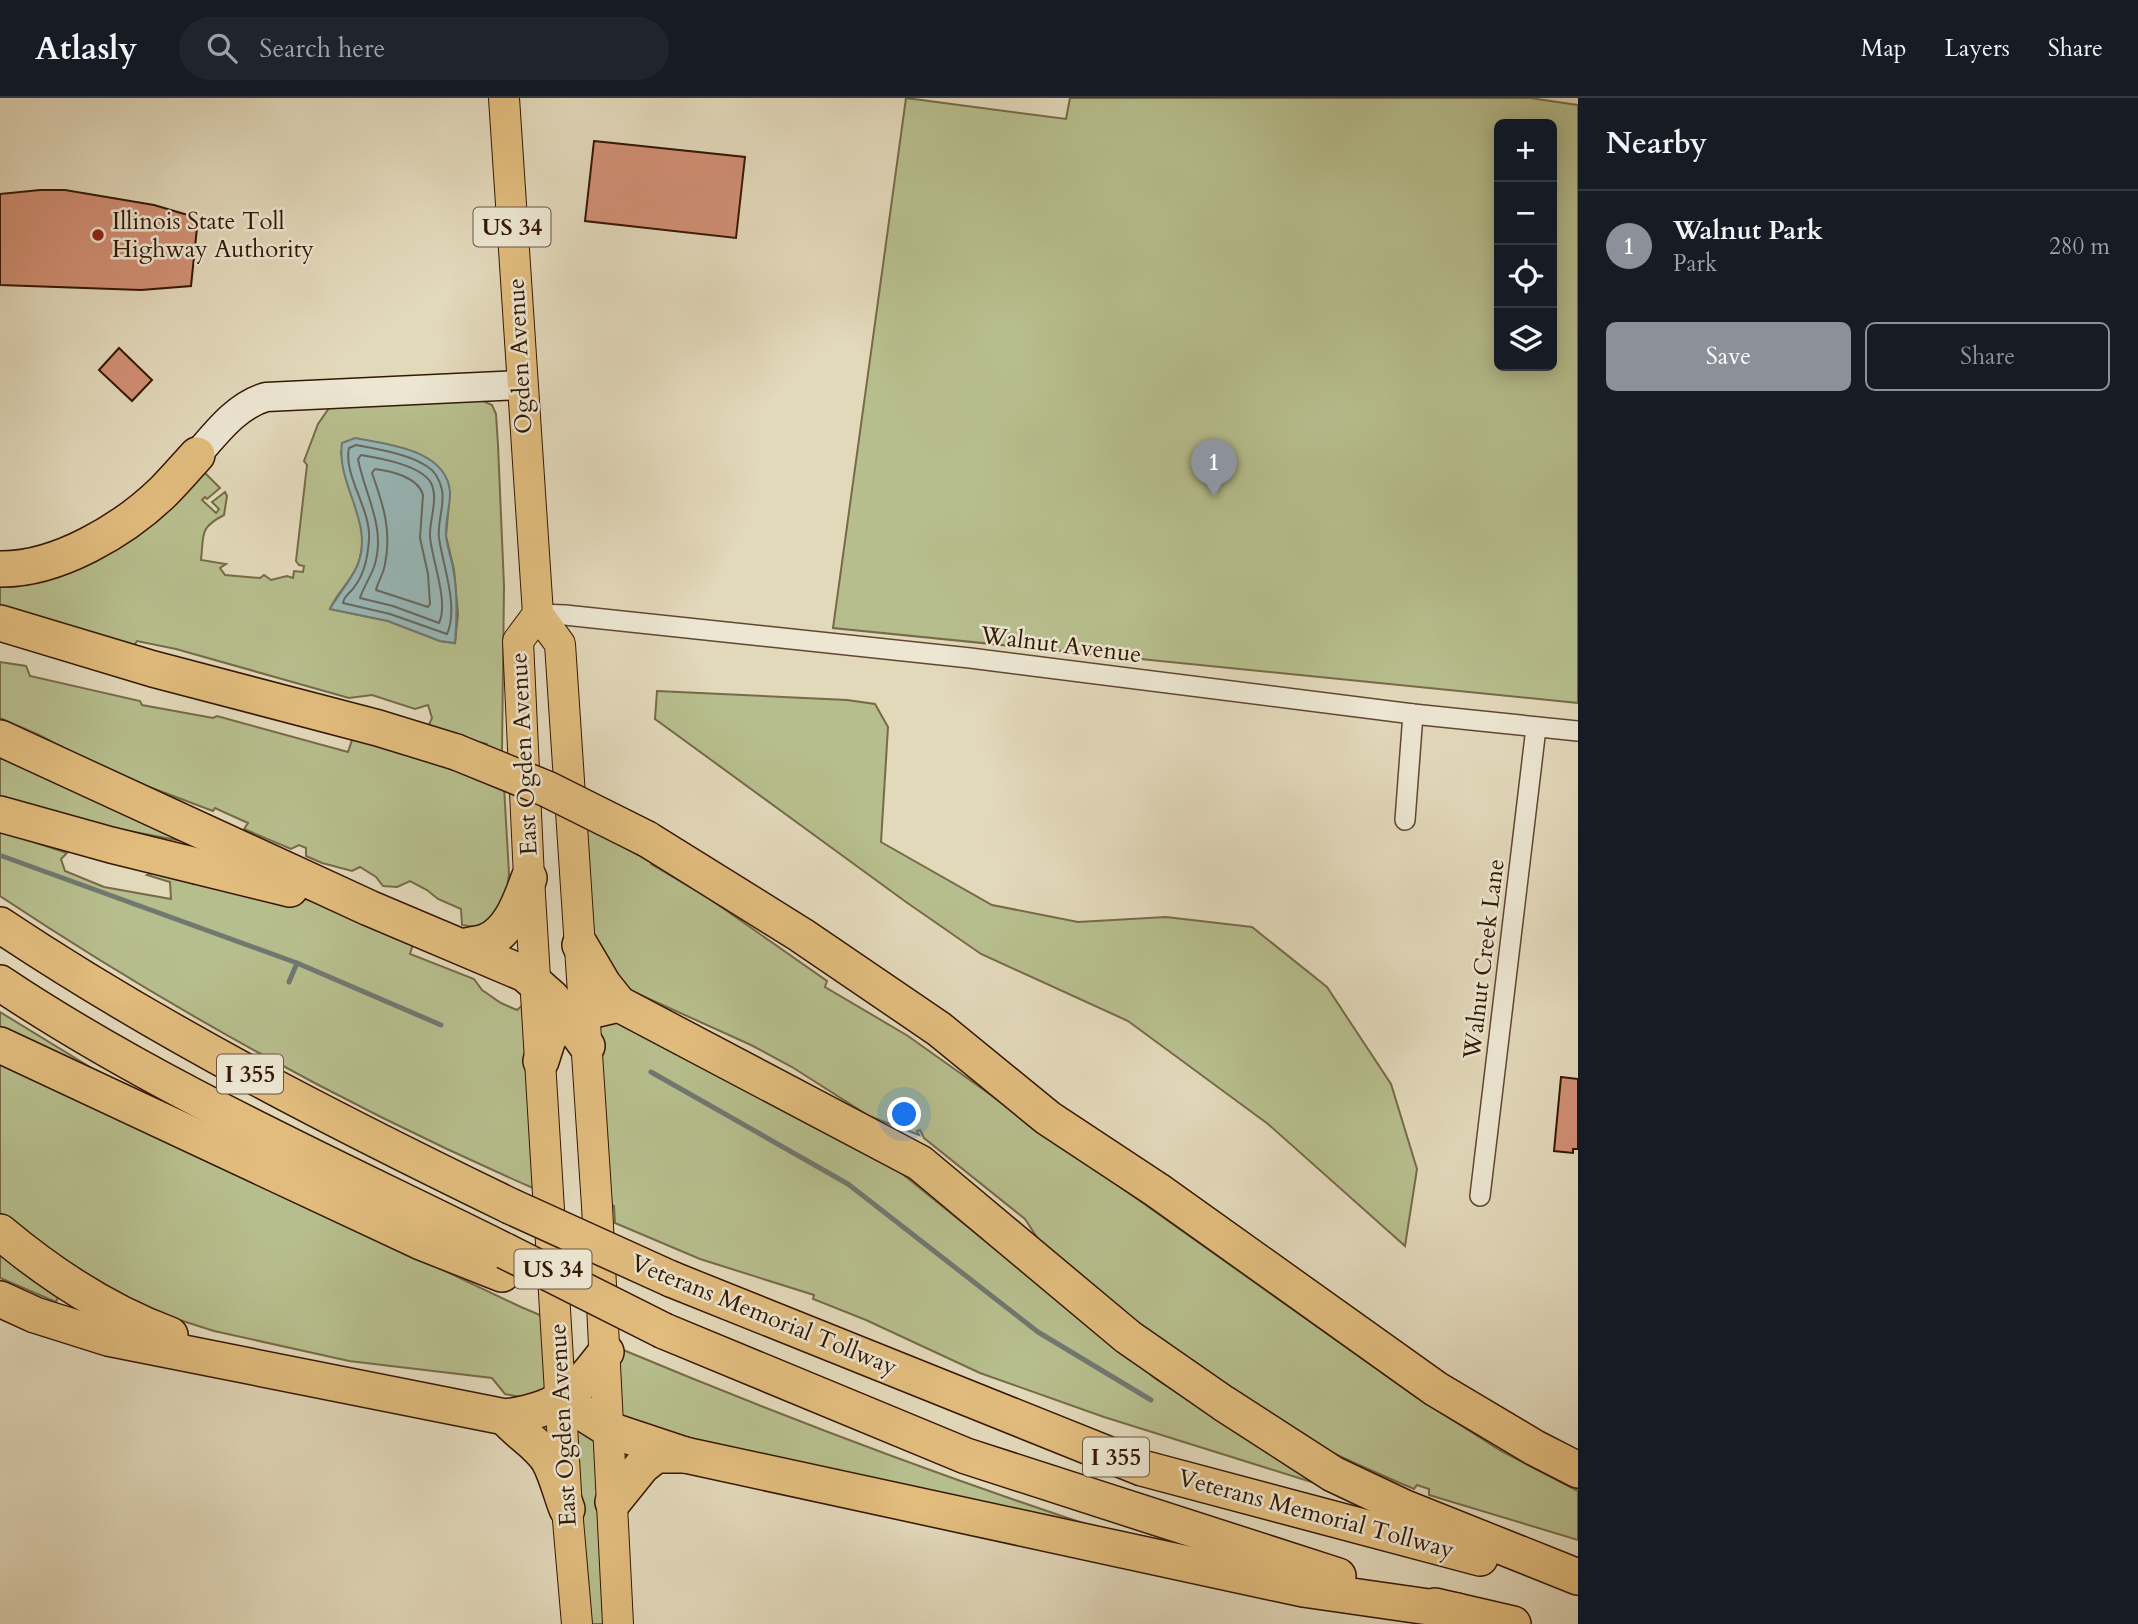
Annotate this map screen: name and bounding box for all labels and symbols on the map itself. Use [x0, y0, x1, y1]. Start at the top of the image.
place label: Illinois State Toll Highway Authority [112, 205, 314, 266]
road number: US 34 [474, 208, 550, 246]
marker: Illinois State Toll Highway Authority [90, 227, 106, 243]
street label: Ogden Avenue [499, 277, 541, 435]
pin: 1 [1191, 439, 1237, 497]
street label: Walnut Avenue [978, 619, 1143, 671]
street label: East Ogden Avenue [502, 652, 546, 856]
street label: Walnut Creek Lane [1455, 857, 1513, 1062]
road number: I 355 [217, 1054, 283, 1093]
your location [887, 1097, 921, 1131]
street label: Veterans Memorial Tollway [626, 1246, 902, 1384]
road number: US 34 [514, 1250, 592, 1288]
street label: East Ogden Avenue [541, 1323, 585, 1527]
road number: I 355 [1083, 1438, 1149, 1476]
street label: Veterans Memorial Tollway [1174, 1461, 1458, 1567]

